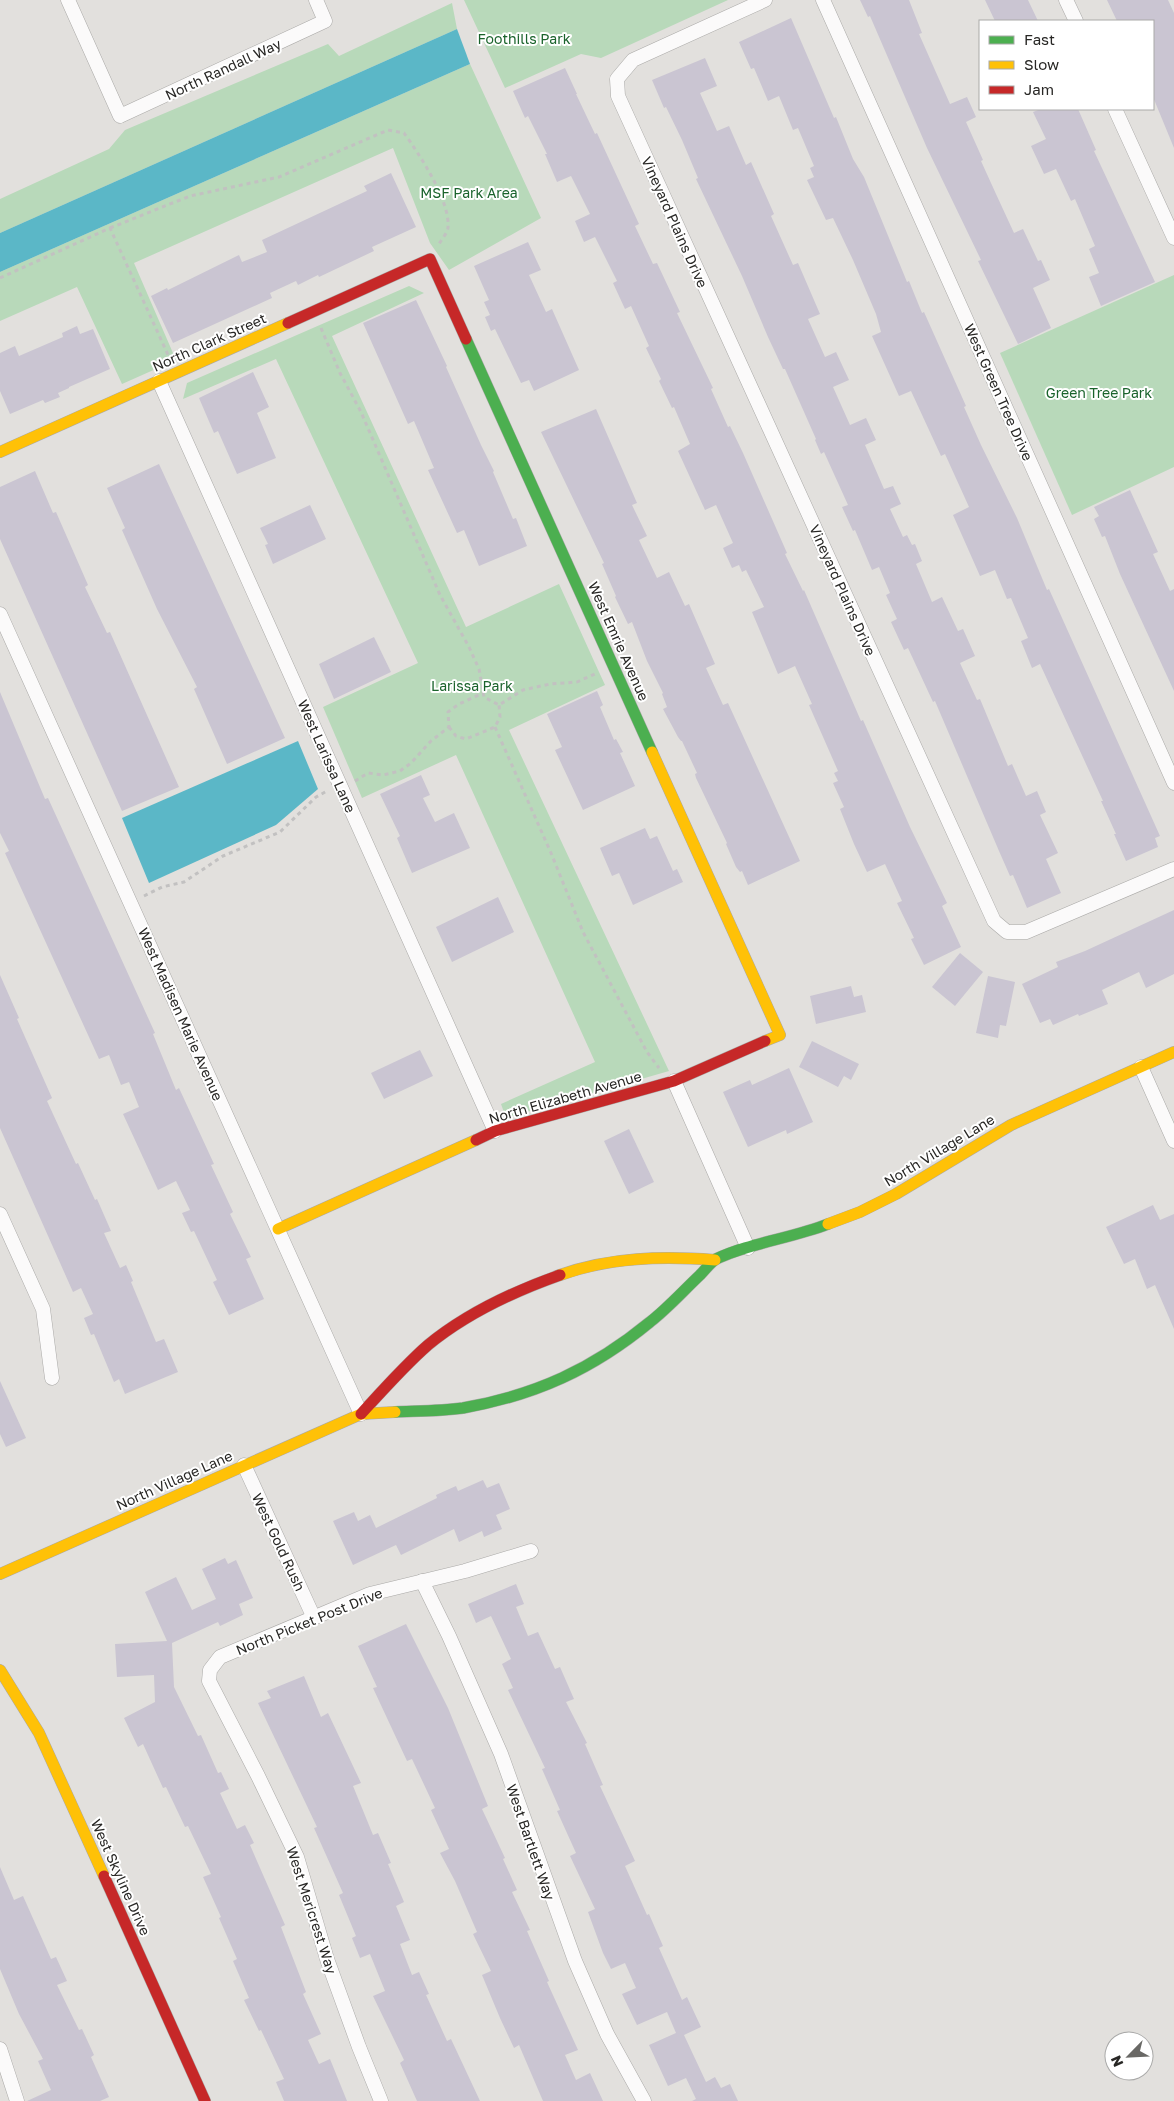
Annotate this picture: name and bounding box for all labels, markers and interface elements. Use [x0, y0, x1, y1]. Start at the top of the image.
legend [979, 20, 1154, 110]
park label: Foothills Park [477, 30, 571, 47]
text: Fast [1024, 30, 1055, 48]
street label: North Randall Way [162, 35, 284, 103]
text: Slow [1024, 55, 1059, 73]
text: Jam [1024, 80, 1054, 98]
street label: Vineyard Plains Drive [638, 154, 712, 290]
park label: MSF Park Area [420, 184, 518, 201]
street label: North Clark Street [149, 309, 269, 375]
street label: West Green Tree Drive [961, 321, 1037, 463]
park label: Green Tree Park [1046, 384, 1152, 401]
street label: Vineyard Plains Drive [806, 522, 880, 658]
street label: West Emrie Avenue [585, 579, 653, 703]
park label: Larissa Park [431, 677, 513, 694]
street label: West Larissa Lane [294, 697, 360, 815]
street label: West Madisen Marie Avenue [135, 925, 227, 1103]
street label: North Elizabeth Avenue [487, 1067, 643, 1127]
street label: North Village Lane [881, 1110, 997, 1190]
street label: North Village Lane [113, 1447, 235, 1513]
street label: West Gold Rush [249, 1490, 309, 1594]
street label: North Picket Post Drive [233, 1584, 385, 1658]
street label: West Bartlett Way [503, 1782, 559, 1902]
street label: West Skyline Drive [88, 1816, 154, 1938]
street label: West Mericrest Way [283, 1844, 341, 1976]
north arrow [1104, 2031, 1154, 2081]
text: N [1107, 2053, 1127, 2070]

